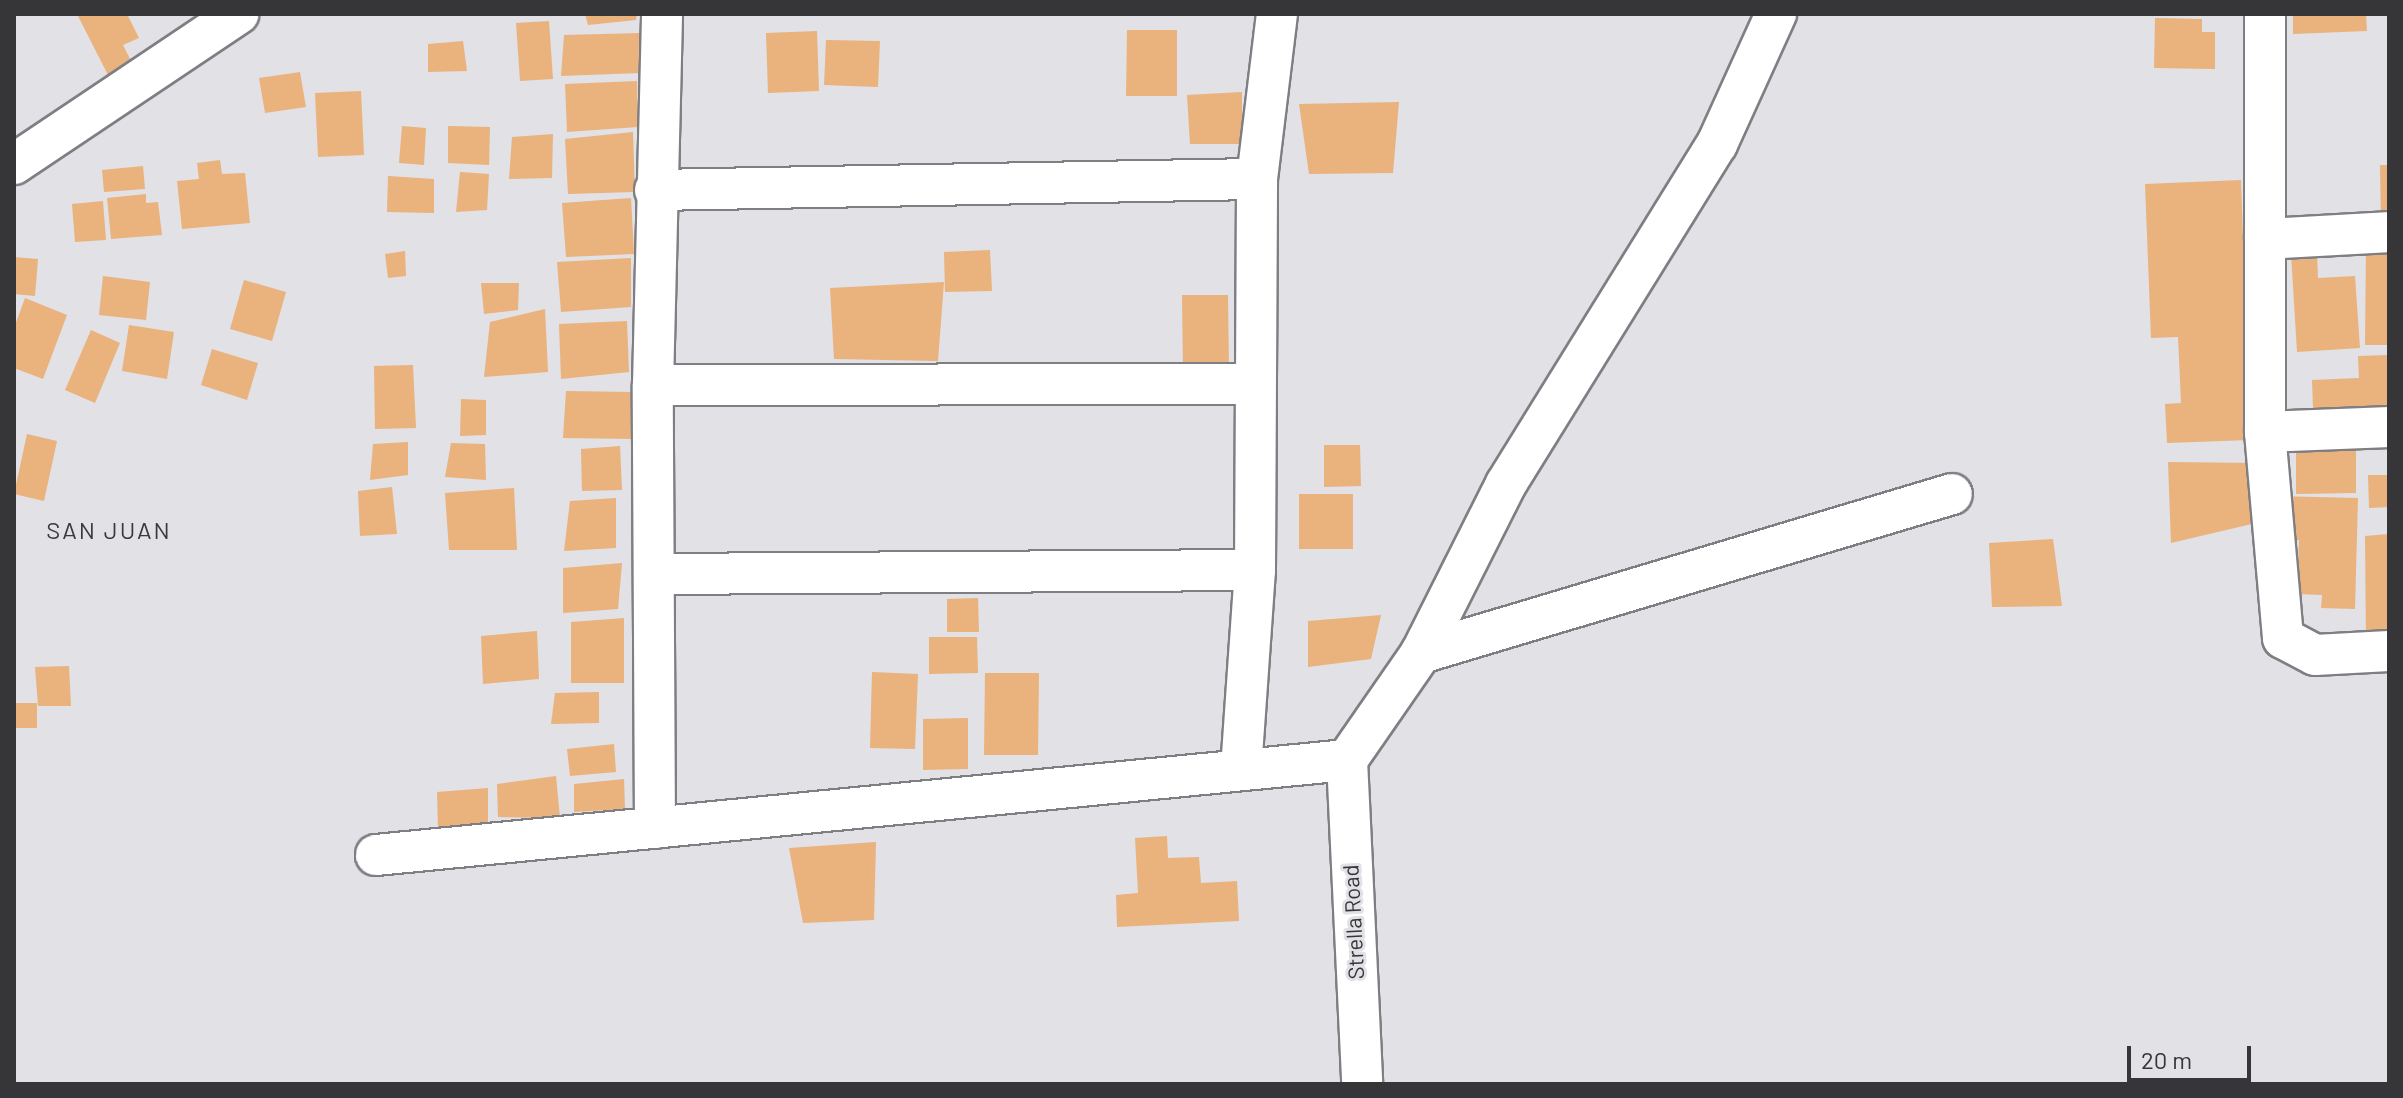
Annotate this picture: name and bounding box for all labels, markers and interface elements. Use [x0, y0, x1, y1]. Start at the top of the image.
district label: SAN JUAN [46, 516, 172, 544]
street label: Strella Road [1337, 864, 1369, 980]
scale bar [2131, 1030, 2255, 1080]
text: 20 m [2141, 1045, 2192, 1074]

